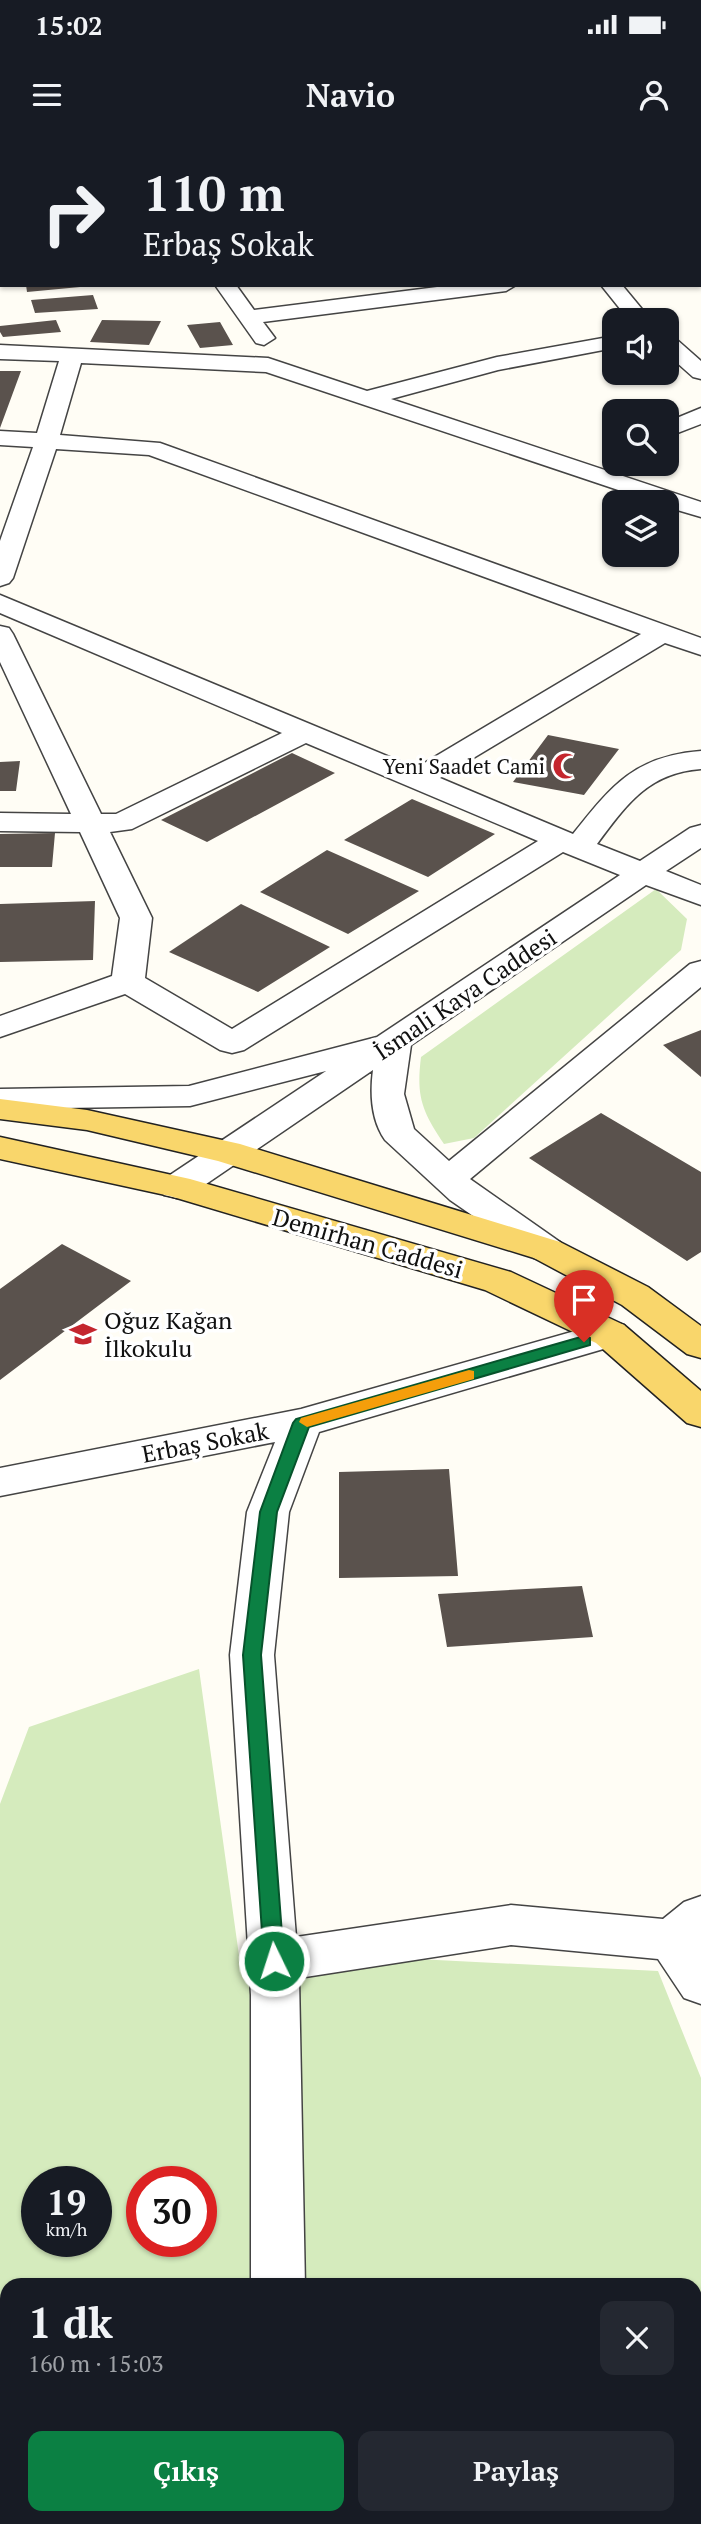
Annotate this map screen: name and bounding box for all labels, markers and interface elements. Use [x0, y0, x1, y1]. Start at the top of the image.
text: 15:02 [35, 8, 103, 42]
text: Navio [306, 74, 395, 116]
icon: menu [28, 76, 66, 114]
icon: person [635, 76, 673, 114]
text: 110 m [143, 160, 285, 225]
icon: right [28, 168, 119, 259]
text: Erbaş Sokak [143, 223, 314, 265]
map controls [602, 308, 679, 567]
button: sound [602, 308, 679, 385]
button: search [602, 399, 679, 476]
button: layers [602, 490, 679, 567]
mosque icon: Yeni Saadet Cami [551, 751, 581, 781]
place label: Yeni Saadet Cami [383, 752, 545, 780]
street label: İsmali Kaya Caddesi [368, 921, 562, 1067]
street label: Demirhan Caddesi [269, 1201, 467, 1285]
pin [554, 1270, 614, 1342]
icon: arrive [565, 1281, 603, 1319]
place label: Oğuz Kağan İlkokulu [104, 1304, 232, 1364]
school or university icon: Oğuz Kağan İlkokulu [68, 1319, 98, 1349]
street label: Erbaş Sokak [139, 1414, 272, 1470]
position arrow [237, 1924, 311, 1998]
speed limit sign: 30 [126, 2166, 217, 2257]
text: 19 [47, 2179, 86, 2225]
text: km/h [46, 2217, 87, 2241]
text: 1 dk [28, 2294, 113, 2350]
button: close [600, 2301, 674, 2375]
text: 160 m · 15:03 [28, 2348, 163, 2379]
button: Çıkış [28, 2431, 344, 2511]
button: Paylaş [358, 2431, 674, 2511]

